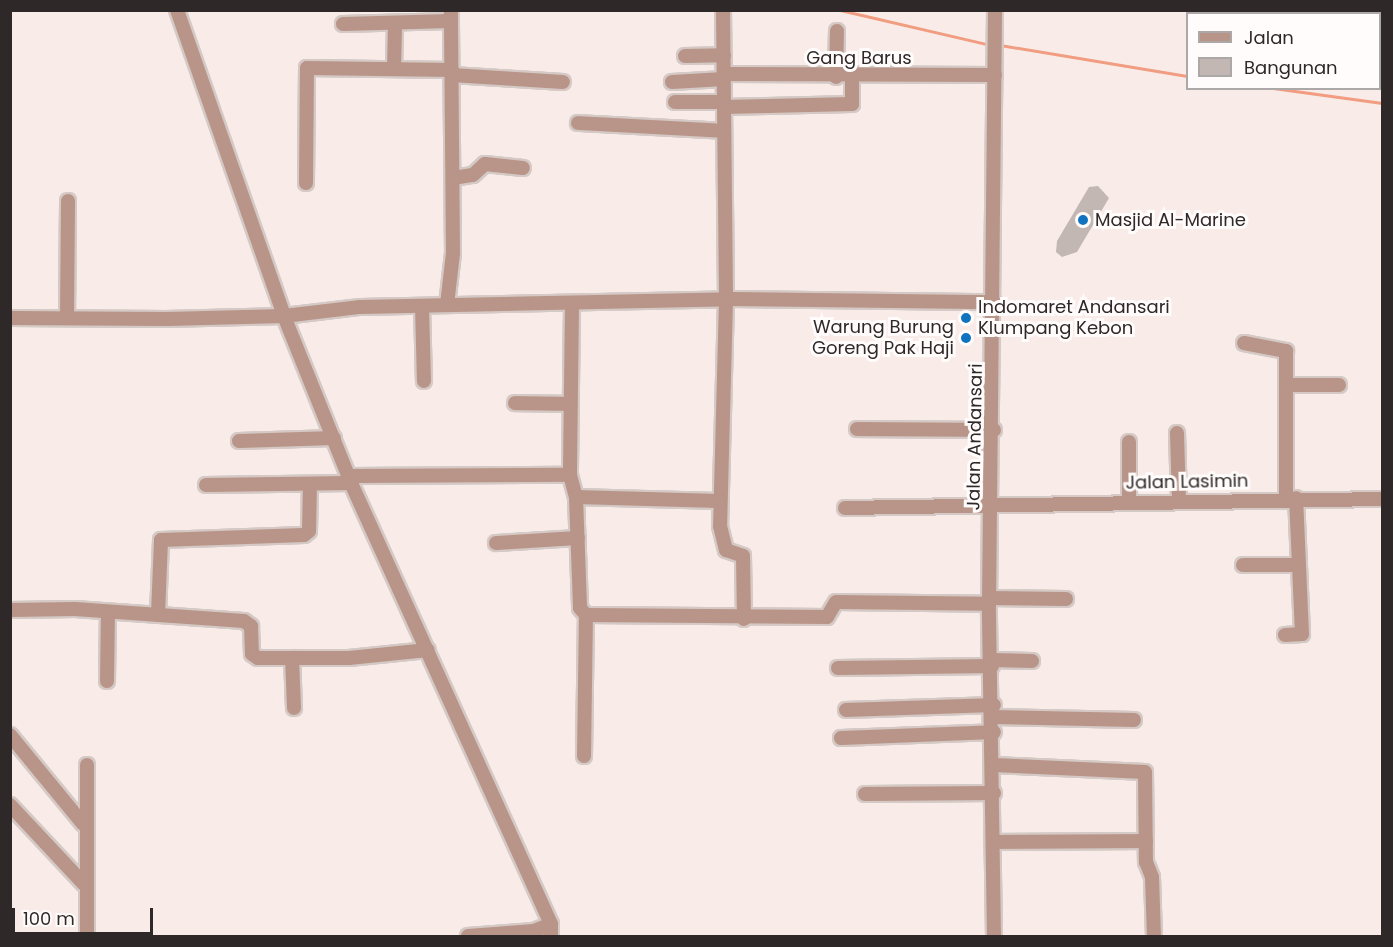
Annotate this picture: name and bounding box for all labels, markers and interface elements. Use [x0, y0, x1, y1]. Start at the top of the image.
legend [1186, 12, 1381, 90]
text: Jalan [1244, 25, 1294, 50]
street label: Gang Barus [806, 47, 912, 69]
text: Bangunan [1244, 55, 1338, 80]
place label: Masjid Al-Marine [1095, 209, 1246, 231]
marker: Masjid Al-Marine [1076, 213, 1090, 227]
place label: Indomaret Andansari Klumpang Kebon [978, 297, 1170, 340]
marker: Indomaret Andansari Klumpang Kebon [959, 311, 973, 325]
place label: Warung Burung Goreng Pak Haji [812, 317, 954, 360]
marker: Warung Burung Goreng Pak Haji [959, 331, 973, 345]
street label: Jalan Andansari [963, 363, 987, 511]
street label: Jalan Lasimin [1125, 470, 1249, 494]
scale bar [15, 896, 156, 934]
text: 100 m [23, 906, 75, 931]

